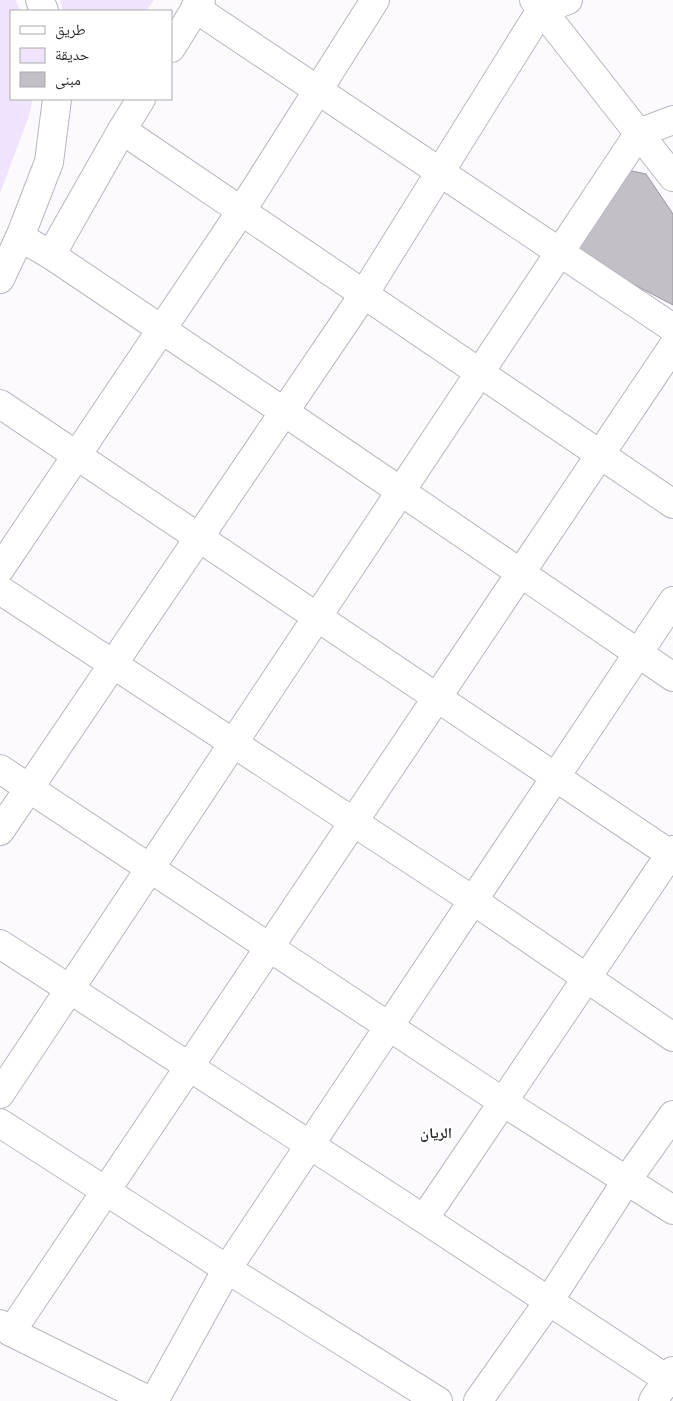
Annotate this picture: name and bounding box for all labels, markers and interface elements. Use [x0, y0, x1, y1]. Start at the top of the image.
legend [10, 10, 172, 100]
text: طريق [55, 20, 86, 40]
text: حديقة [55, 45, 90, 64]
text: مبنى [55, 70, 81, 90]
district label: الريان [420, 1123, 452, 1142]

